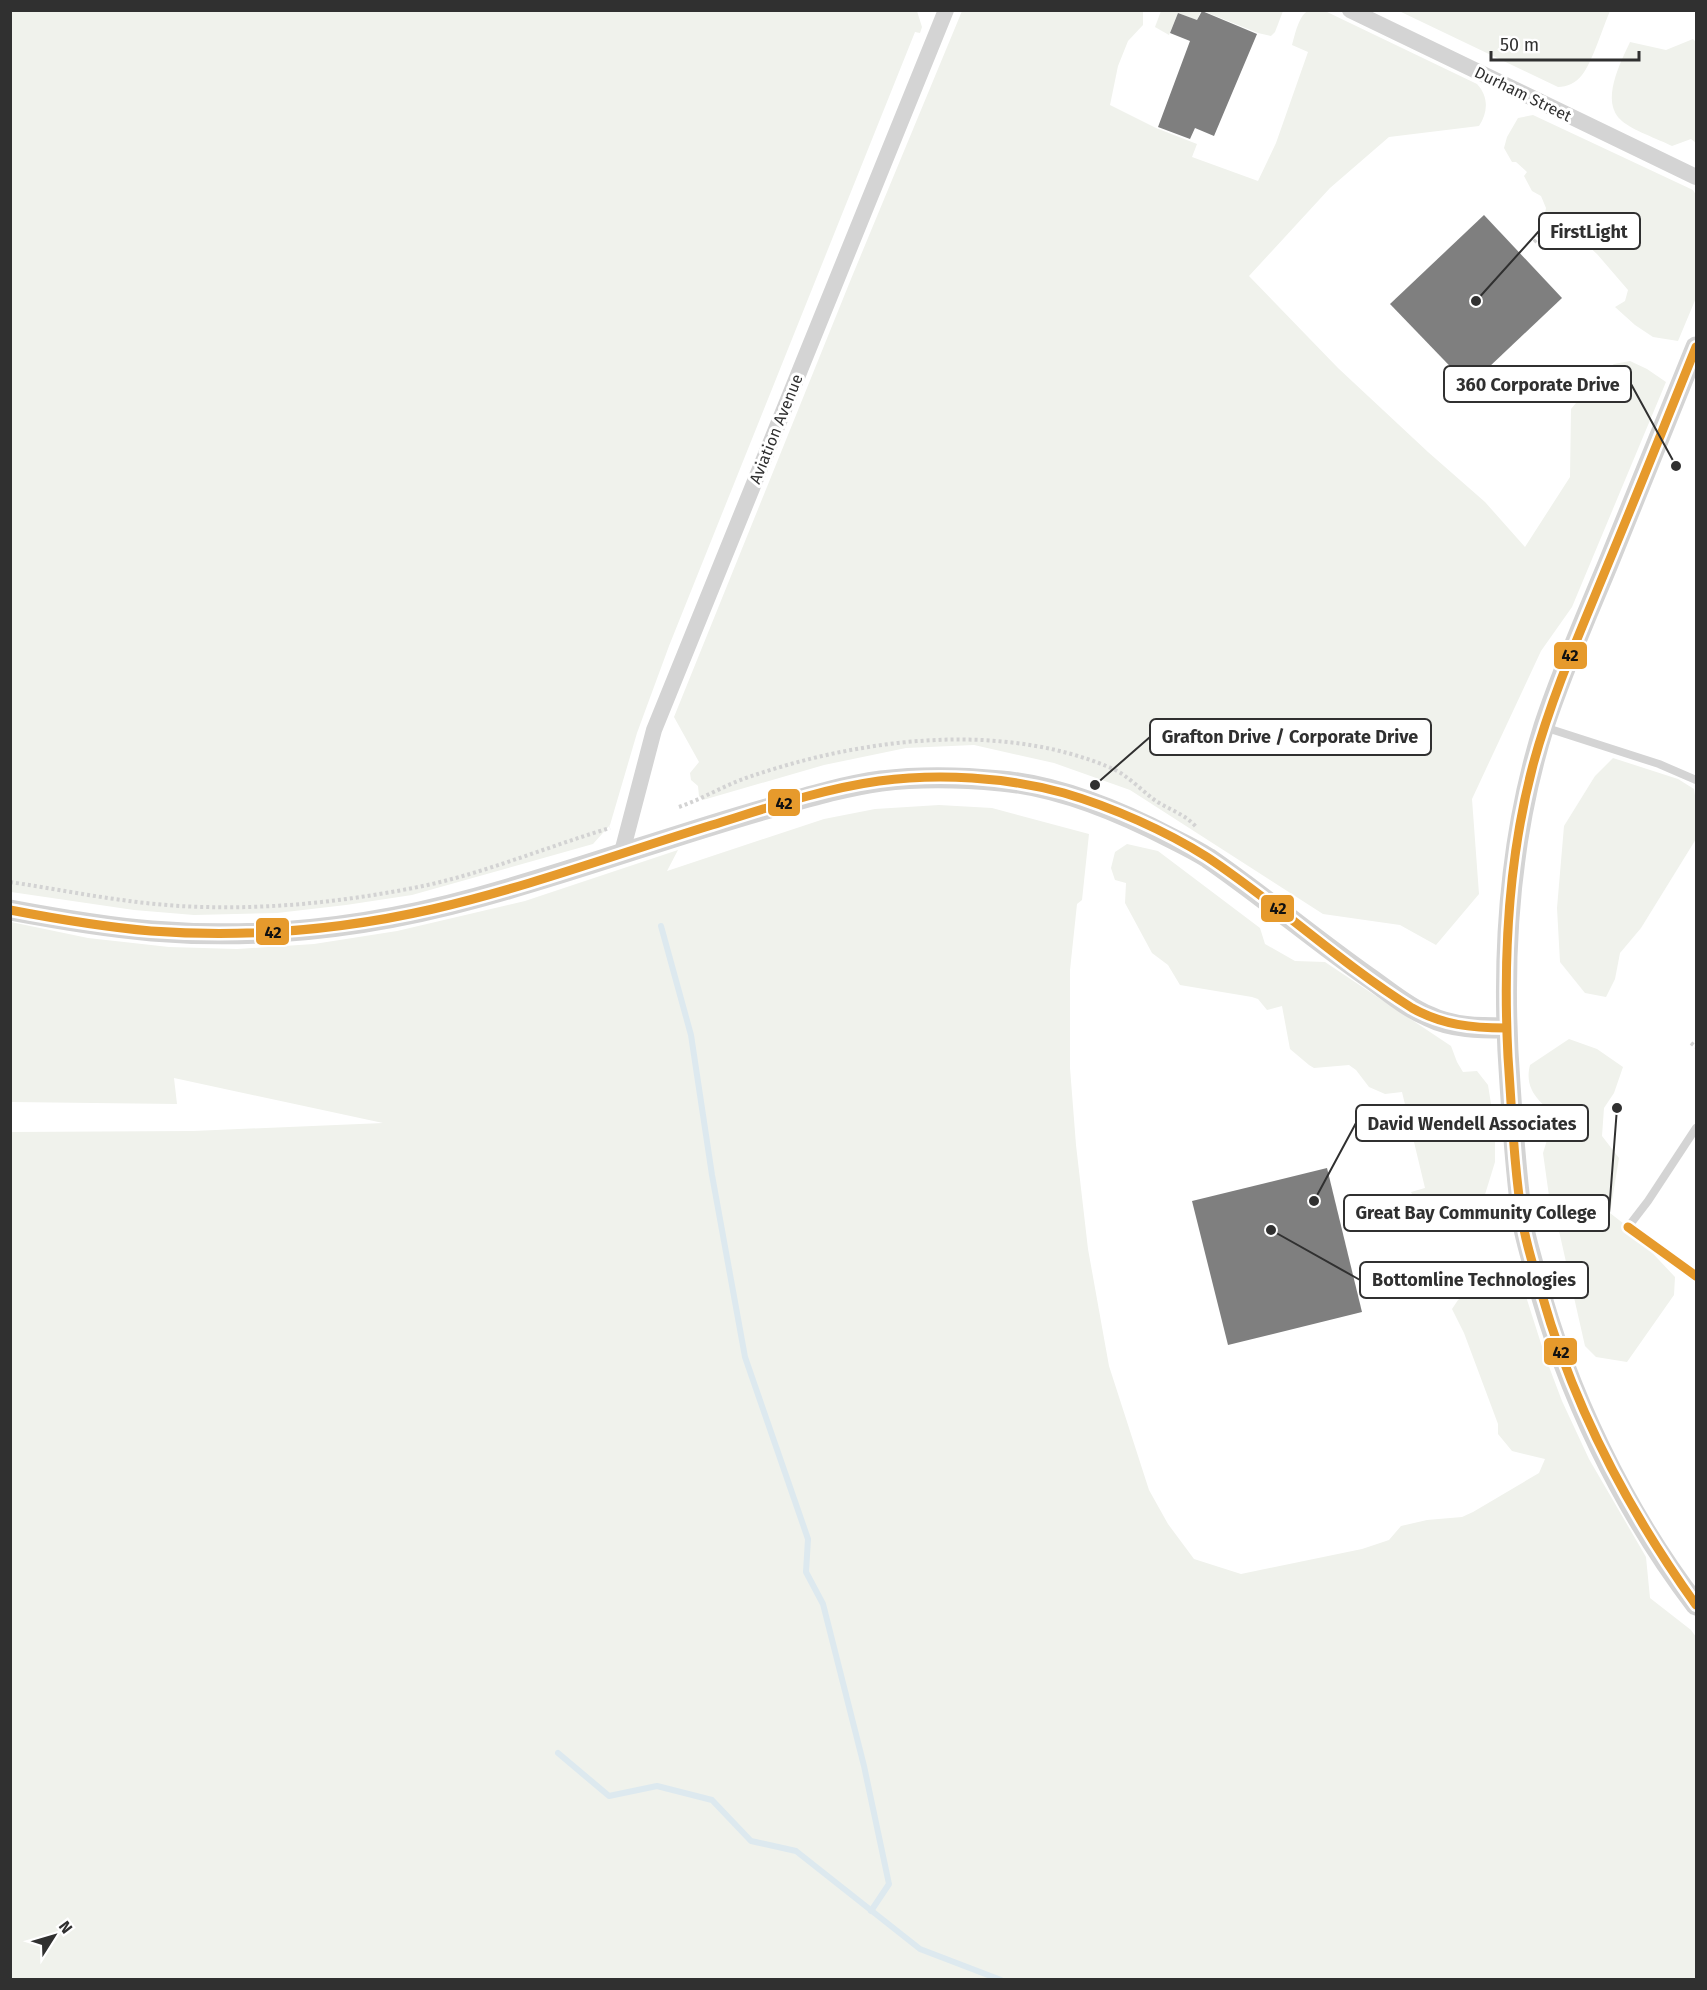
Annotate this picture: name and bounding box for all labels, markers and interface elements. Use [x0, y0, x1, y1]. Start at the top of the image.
scale bar [1491, 24, 1640, 62]
text: 50 m [1500, 34, 1539, 56]
street label: Durham Street [1472, 62, 1575, 126]
callout: FirstLight [1539, 213, 1640, 249]
text: FirstLight [1550, 221, 1629, 243]
callout: 360 Corporate Drive [1444, 366, 1631, 402]
street label: Aviation Avenue [745, 371, 807, 487]
text: 360 Corporate Drive [1455, 374, 1620, 396]
line badge: 42 [1553, 641, 1588, 670]
text: 42 [1562, 646, 1579, 665]
callout: Grafton Drive / Corporate Drive [1150, 719, 1431, 755]
text: Grafton Drive / Corporate Drive [1162, 726, 1418, 748]
line badge: 42 [767, 788, 801, 817]
text: 42 [776, 794, 793, 813]
line badge: 42 [1260, 894, 1295, 923]
text: 42 [1270, 899, 1287, 918]
line badge: 42 [255, 917, 290, 946]
text: 42 [265, 923, 282, 942]
callout: David Wendell Associates [1356, 1105, 1588, 1141]
text: David Wendell Associates [1368, 1113, 1577, 1135]
callout: Great Bay Community College [1344, 1195, 1609, 1231]
text: Great Bay Community College [1355, 1202, 1597, 1224]
callout: Bottomline Technologies [1360, 1262, 1588, 1298]
text: Bottomline Technologies [1372, 1269, 1576, 1291]
line badge: 42 [1543, 1337, 1578, 1366]
text: 42 [1553, 1343, 1570, 1362]
north arrow [24, 1906, 84, 1966]
text: N [55, 1917, 76, 1937]

